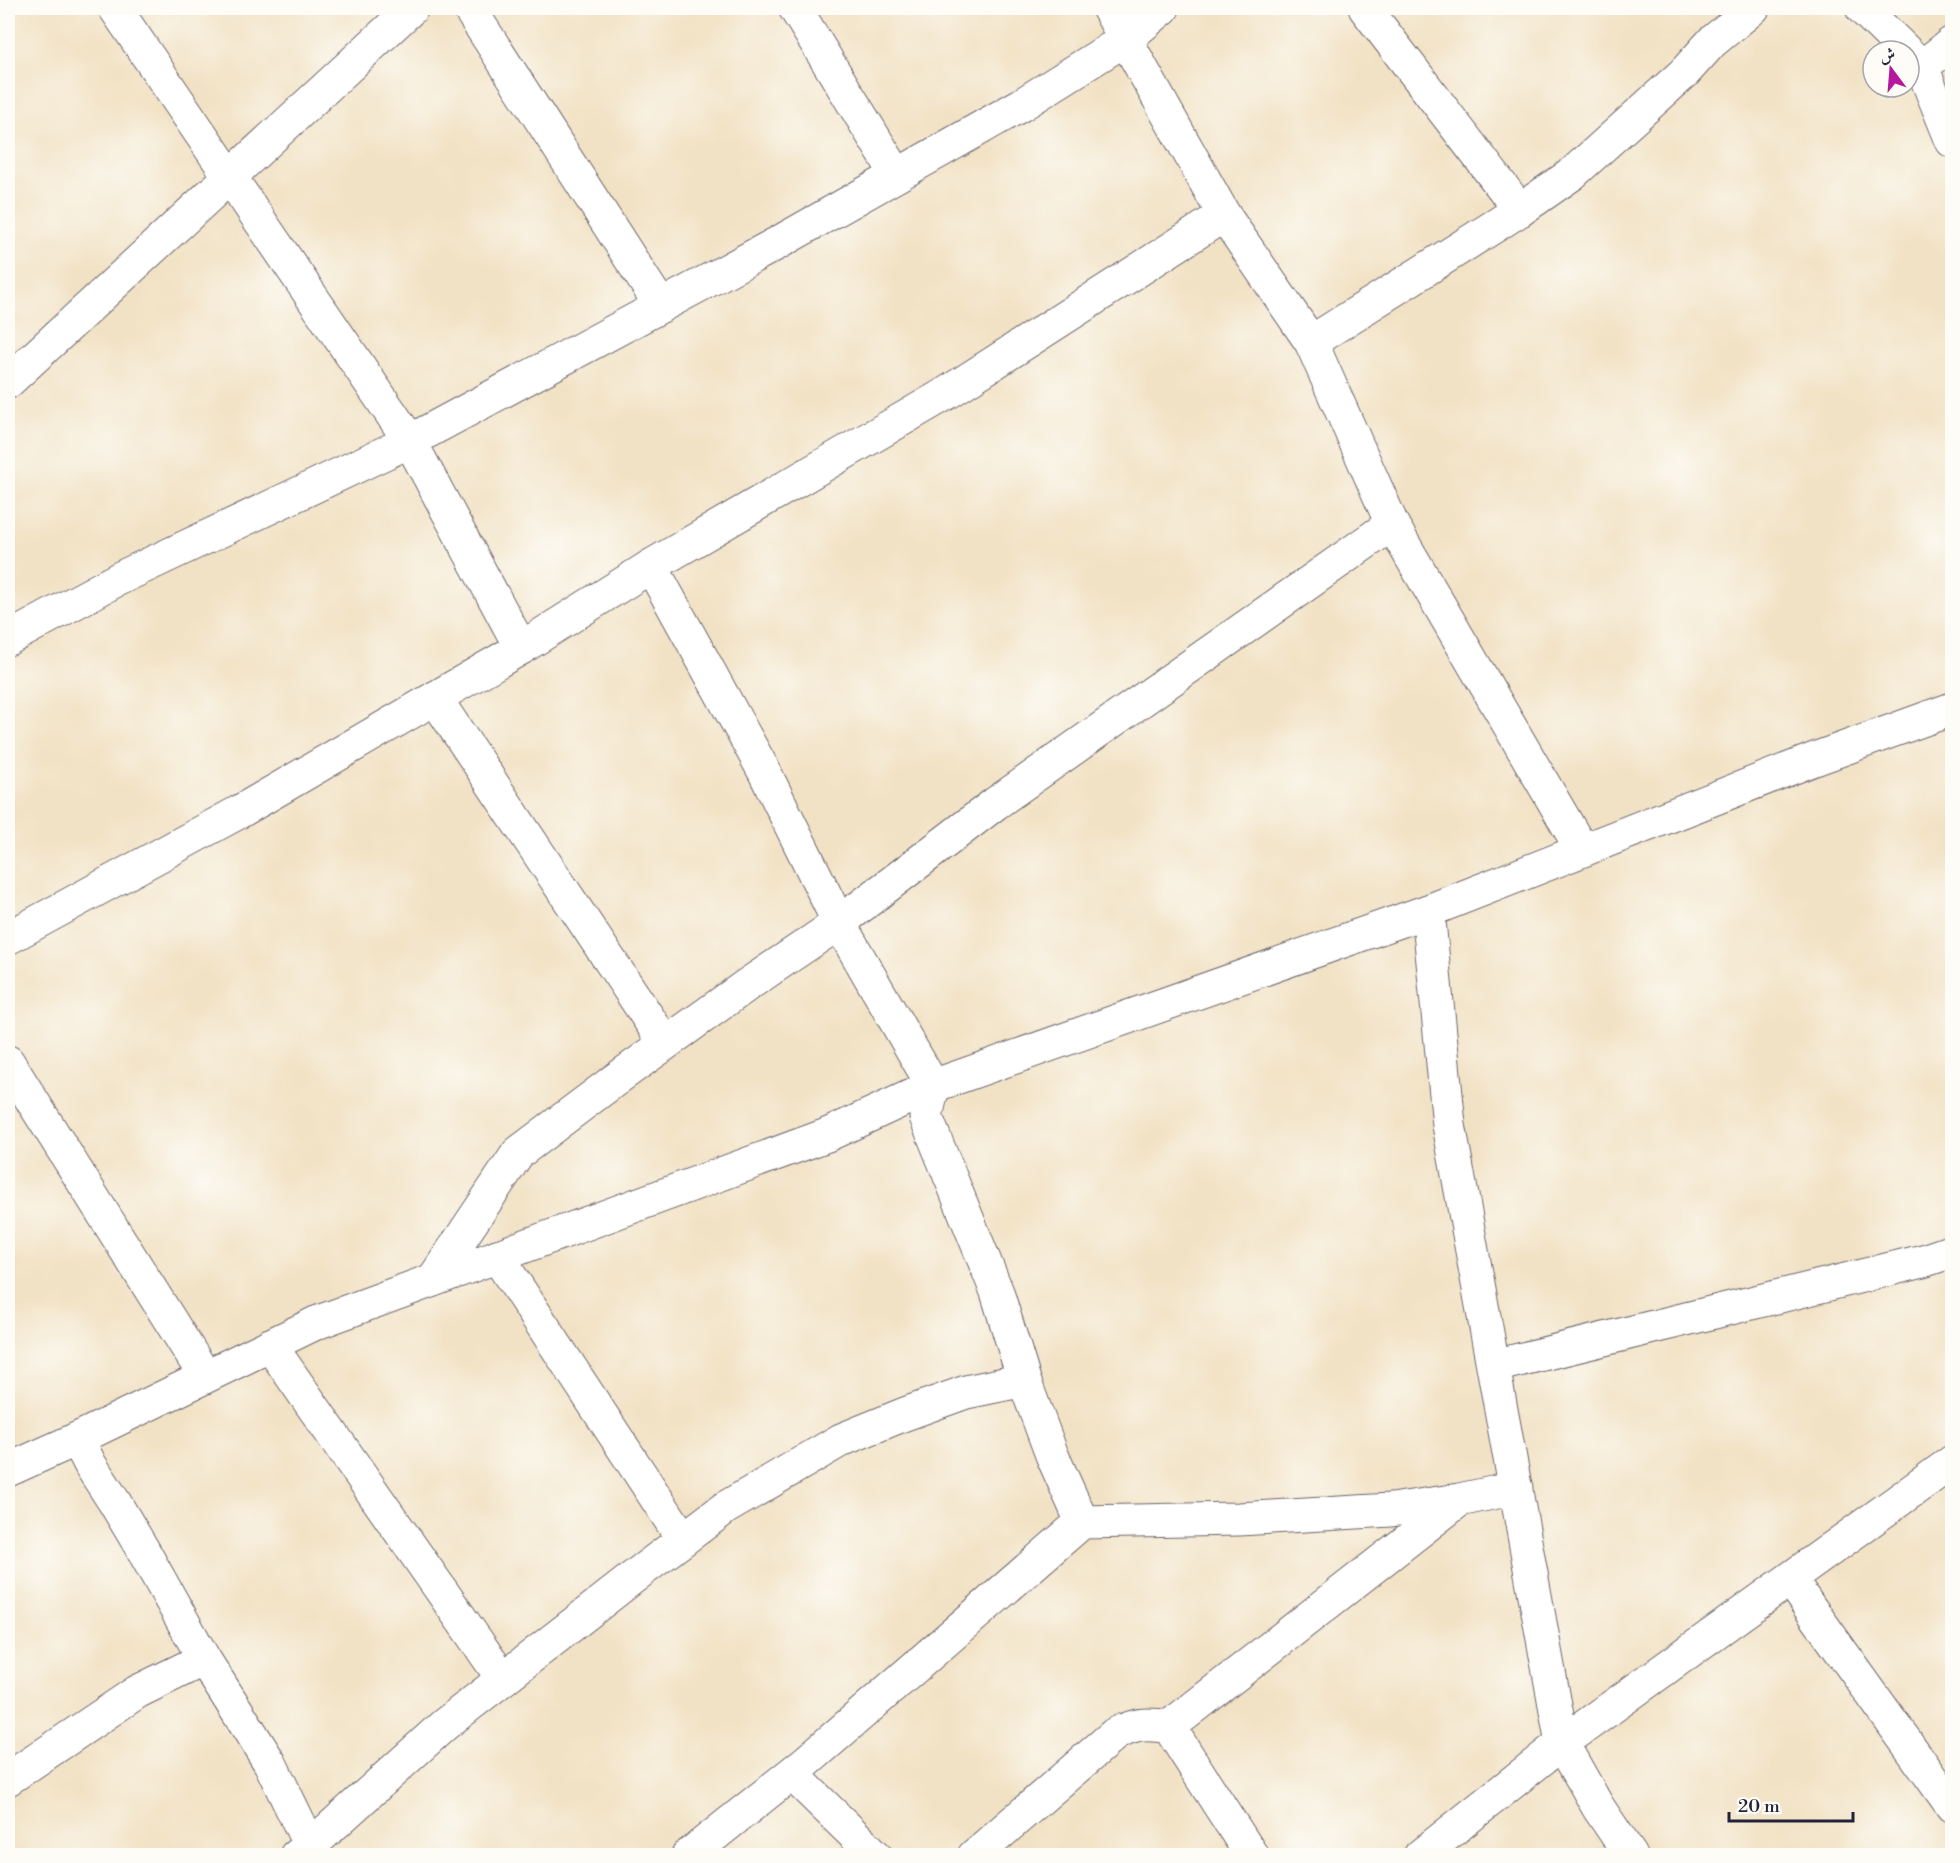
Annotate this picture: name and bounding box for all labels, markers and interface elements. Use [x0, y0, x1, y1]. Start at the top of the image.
north arrow [1861, 39, 1921, 99]
text: ش [1877, 44, 1898, 67]
scale bar [1729, 1785, 1854, 1823]
text: 20 m [1738, 1795, 1780, 1818]

